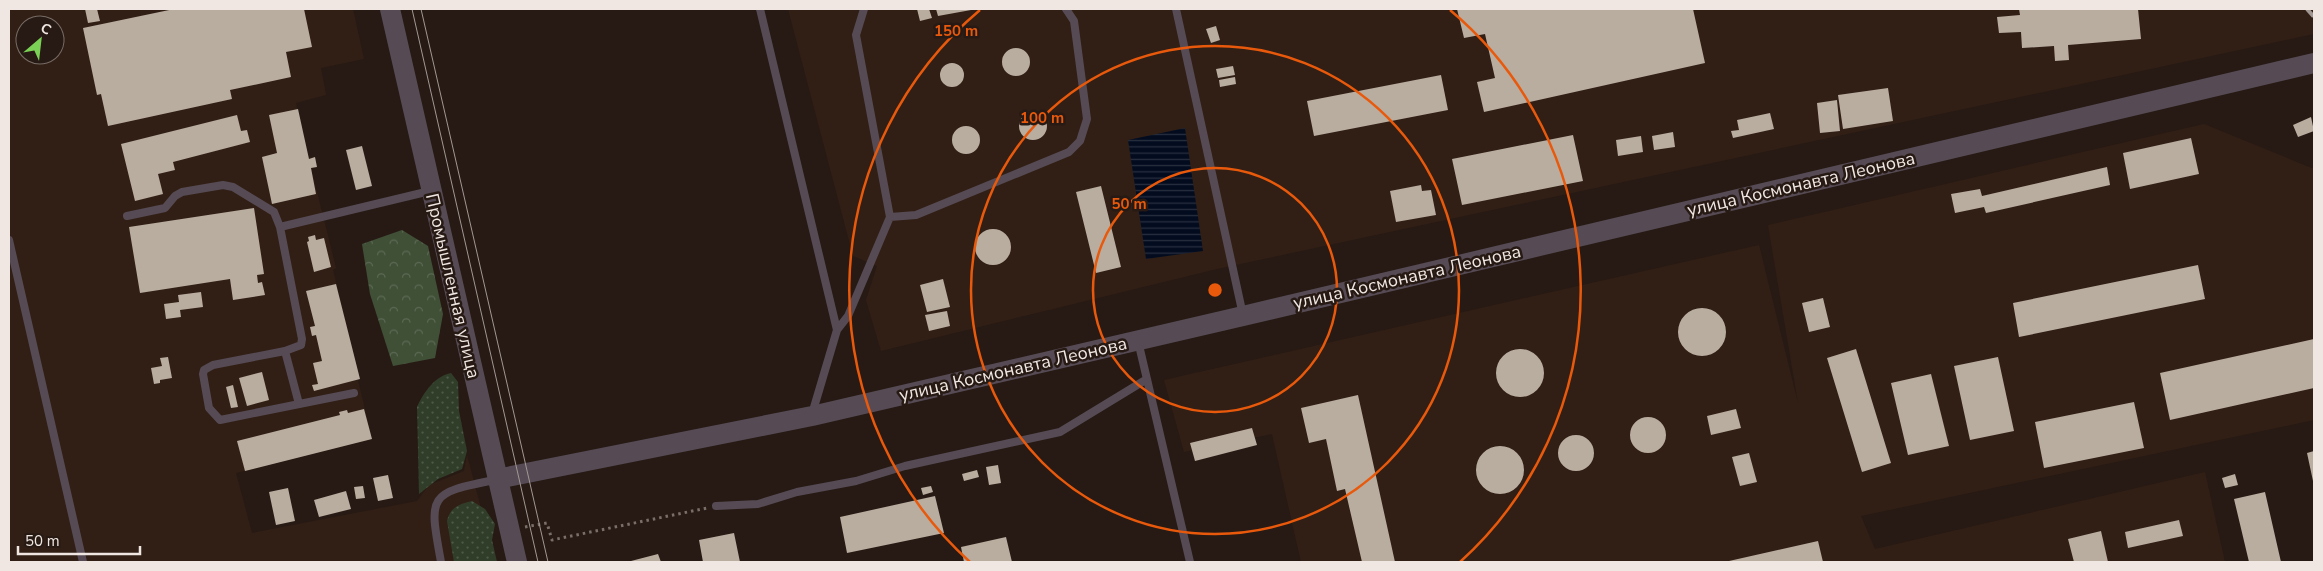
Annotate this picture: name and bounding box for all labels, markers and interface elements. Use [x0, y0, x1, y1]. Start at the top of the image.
north arrow [15, 15, 65, 65]
text: С [37, 18, 55, 40]
text: 150 m [934, 21, 978, 41]
text: 100 m [1020, 108, 1064, 128]
street label: улица Космонавта Леонова [1685, 146, 1917, 222]
street label: Промышленная улица [420, 191, 486, 381]
text: 50 m [1111, 194, 1147, 214]
street label: улица Космонавта Леонова [1291, 239, 1523, 315]
centre of rings [1206, 281, 1224, 299]
street label: улица Космонавта Леонова [897, 331, 1129, 407]
scale bar [18, 524, 140, 556]
text: 50 m [25, 531, 60, 551]

